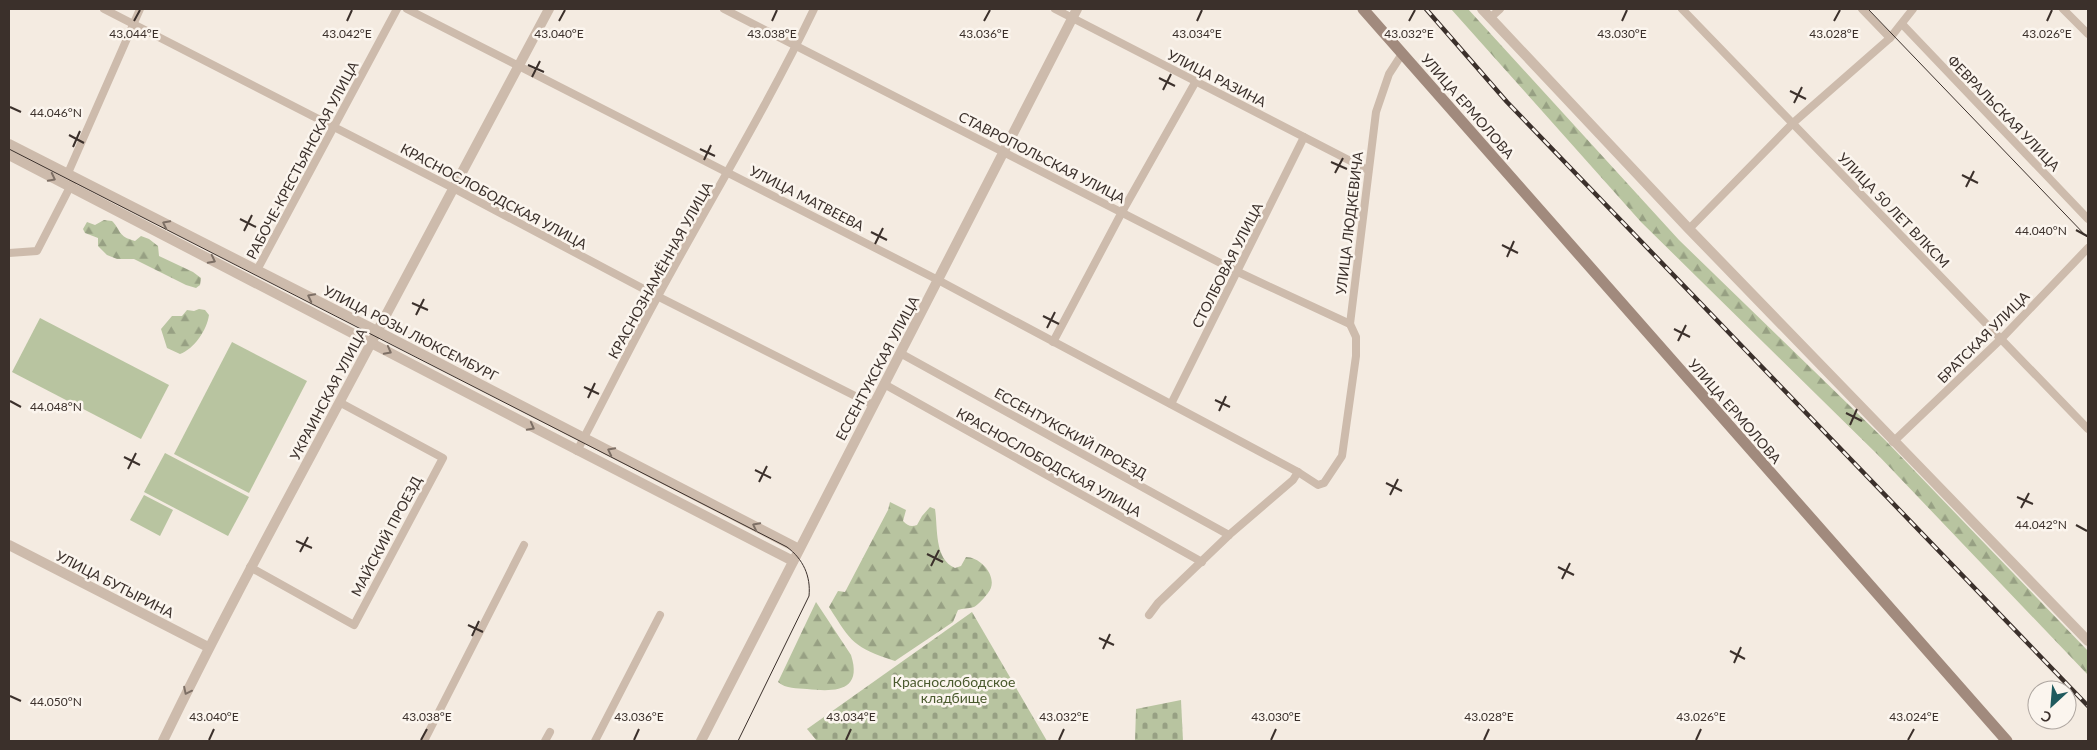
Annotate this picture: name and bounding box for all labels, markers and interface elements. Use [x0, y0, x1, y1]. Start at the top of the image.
text: 43.044°E [109, 26, 159, 41]
text: 43.042°E [322, 26, 372, 41]
text: 43.040°E [534, 26, 584, 41]
text: 43.038°E [747, 26, 797, 41]
text: 43.036°E [959, 26, 1009, 41]
text: 43.034°E [1172, 26, 1222, 41]
text: 43.032°E [1384, 26, 1434, 41]
text: 43.030°E [1597, 26, 1647, 41]
text: 43.028°E [1809, 26, 1859, 41]
text: 43.026°E [2022, 26, 2072, 41]
street label: УЛИЦА РАЗИНА [1165, 46, 1270, 111]
street label: УЛИЦА ЕРМОЛОВА [1418, 50, 1518, 162]
street label: ФЕВРАЛЬСКАЯ УЛИЦА [1944, 52, 2064, 175]
street label: РАБОЧЕ-КРЕСТЬЯНСКАЯ УЛИЦА [242, 58, 362, 262]
text: 44.046°N [30, 105, 82, 120]
street label: СТАВРОПОЛЬСКАЯ УЛИЦА [956, 107, 1129, 207]
street label: КРАСНОСЛОБОДСКАЯ УЛИЦА [398, 139, 591, 253]
street label: УЛИЦА 50 ЛЕТ ВЛКСМ [1835, 149, 1953, 271]
street label: УЛИЦА ЛЮДКЕВИЧА [1332, 150, 1366, 296]
street label: УЛИЦА МАТВЕЕВА [747, 162, 868, 234]
one-way arrow [47, 172, 56, 182]
street label: КРАСНОЗНАМЁННАЯ УЛИЦА [604, 178, 716, 361]
street label: СТОЛБОВАЯ УЛИЦА [1188, 199, 1266, 331]
one-way arrow [162, 220, 171, 230]
text: 44.040°N [2015, 223, 2067, 238]
one-way arrow [207, 254, 216, 264]
street label: УЛИЦА РОЗЫ ЛЮКСЕМБУРГ [321, 281, 502, 385]
street label: БРАТСКАЯ УЛИЦА [1934, 287, 2033, 386]
street label: ЕССЕНТУКСКАЯ УЛИЦА [832, 292, 923, 443]
one-way arrow [307, 293, 316, 303]
street label: УКРАИНСКАЯ УЛИЦА [286, 325, 370, 463]
one-way arrow [382, 345, 391, 355]
street label: УЛИЦА ЕРМОЛОВА [1685, 355, 1785, 467]
street label: ЕССЕНТУКСКИЙ ПРОЕЗД [992, 384, 1150, 482]
text: 44.048°N [30, 399, 82, 414]
street label: КРАСНОСЛОБОДСКАЯ УЛИЦА [954, 404, 1145, 520]
one-way arrow [526, 421, 535, 431]
one-way arrow [608, 447, 617, 457]
street label: МАЙСКИЙ ПРОЕЗД [347, 473, 425, 599]
text: 44.042°N [2015, 517, 2067, 532]
one-way arrow [752, 522, 761, 532]
street label: УЛИЦА БУТЫРИНА [53, 547, 177, 621]
park label: Краснослободское кладбище [893, 673, 1015, 706]
north arrow [2027, 680, 2077, 730]
one-way arrow [183, 686, 193, 695]
text: 44.050°N [30, 694, 82, 709]
text: С [2038, 707, 2054, 727]
text: 43.040°E [189, 709, 239, 724]
text: 43.038°E [402, 709, 452, 724]
text: 43.036°E [614, 709, 664, 724]
text: 43.034°E [826, 709, 876, 724]
text: 43.032°E [1039, 709, 1089, 724]
text: 43.030°E [1251, 709, 1301, 724]
text: 43.028°E [1464, 709, 1514, 724]
text: 43.026°E [1676, 709, 1726, 724]
text: 43.024°E [1889, 709, 1939, 724]

